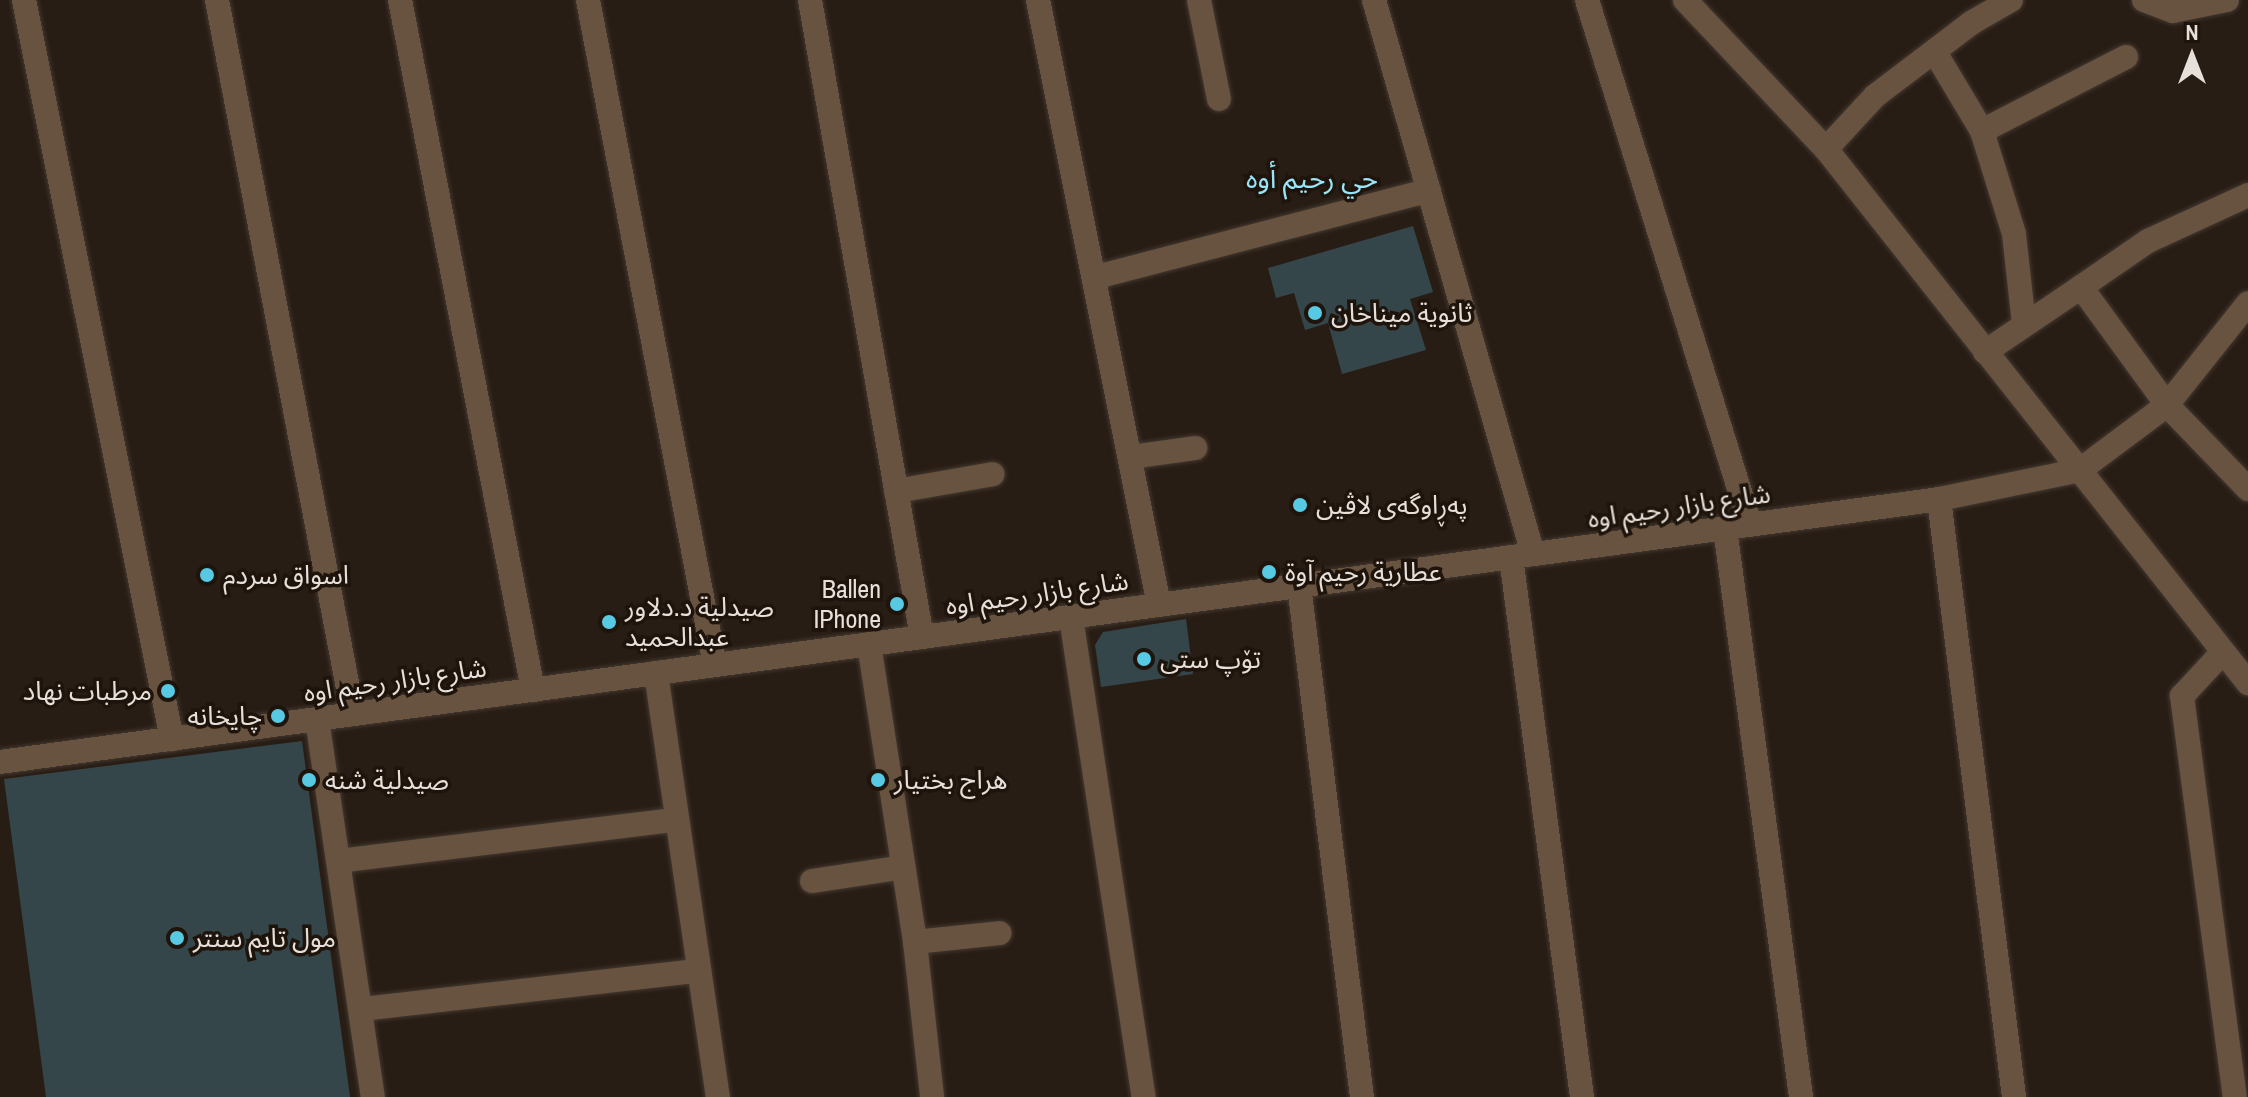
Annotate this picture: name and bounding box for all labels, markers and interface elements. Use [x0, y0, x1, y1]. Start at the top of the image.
north arrow [2152, 16, 2232, 96]
text: N [2185, 17, 2199, 47]
district label: حي رحيم أوه [1246, 161, 1378, 195]
place label: ثانوية ميناخان [1331, 297, 1472, 329]
marker: ثانوية ميناخان [1306, 304, 1324, 322]
street label: شارع بازار رحيم اوه [1586, 478, 1772, 534]
place label: پەڕاوگەی لاڤین [1316, 489, 1468, 521]
marker: پەڕاوگەی لاڤین [1291, 496, 1309, 514]
place label: عطارية رحيم آوة [1285, 556, 1442, 588]
place label: اسواق سردم [223, 559, 349, 591]
marker: عطارية رحيم آوة [1260, 563, 1278, 581]
street label: شارع بازار رحيم اوه [944, 565, 1130, 621]
marker: اسواق سردم [198, 566, 216, 584]
place label: Ballen IPhone [813, 573, 881, 634]
place label: صيدلية د.دلاور عبدالحميد [625, 591, 774, 652]
marker: Ballen IPhone [888, 595, 906, 613]
marker: صيدلية د.دلاور عبدالحميد [600, 613, 618, 631]
place label: تۆپ ستی [1160, 643, 1261, 675]
marker: تۆپ ستی [1135, 650, 1153, 668]
street label: شارع بازار رحيم اوه [302, 652, 488, 708]
place label: مرطبات نهاد [23, 675, 152, 707]
marker: مرطبات نهاد [159, 682, 177, 700]
place label: چایخانە [188, 700, 262, 732]
marker: چایخانە [269, 707, 287, 725]
place label: صيدلية شنه [325, 764, 449, 796]
place label: هراج بختيار [894, 764, 1007, 796]
marker: صيدلية شنه [300, 771, 318, 789]
marker: هراج بختيار [869, 771, 887, 789]
place label: مول تايم سنتر [193, 922, 336, 954]
marker: مول تايم سنتر [168, 929, 186, 947]

